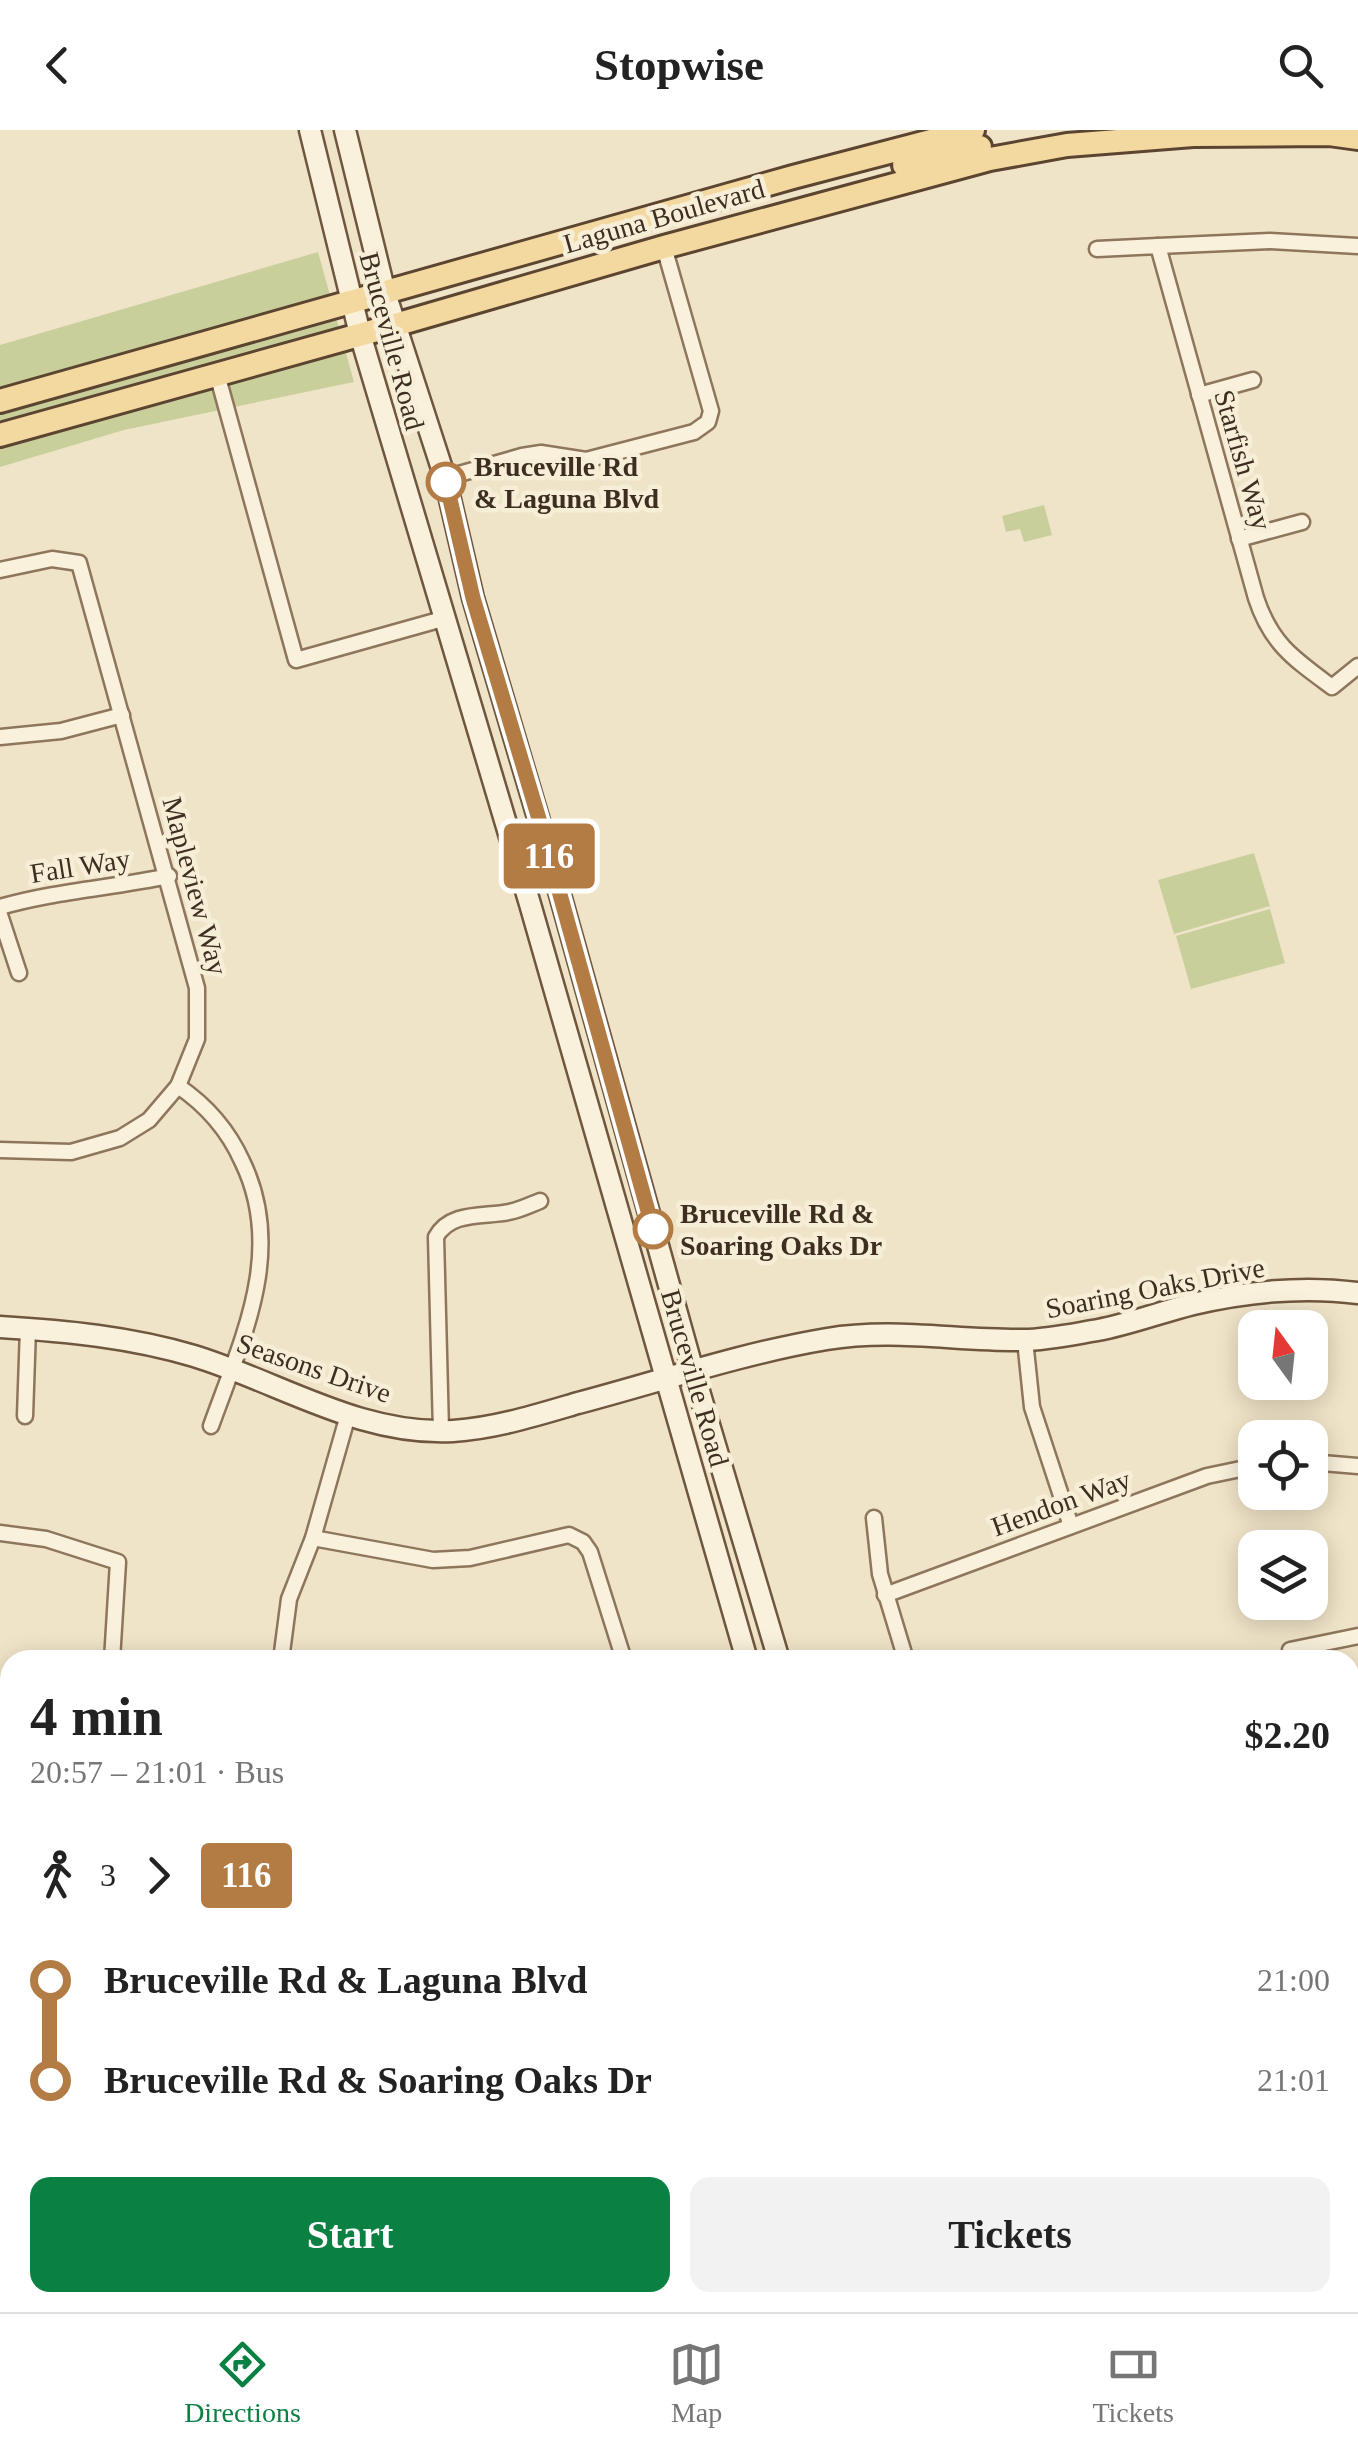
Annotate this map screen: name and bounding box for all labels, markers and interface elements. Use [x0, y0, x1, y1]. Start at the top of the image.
icon: back [30, 38, 85, 93]
icon: search [1273, 38, 1328, 93]
text: Stopwise [594, 40, 764, 90]
street label: Laguna Boulevard [560, 172, 768, 260]
street label: Bruceville Road [353, 249, 431, 433]
street label: Starfish Way [1208, 386, 1278, 534]
place label: Bruceville Rd & Laguna Blvd [474, 451, 660, 514]
marker: Bruceville Rd & Laguna Blvd [427, 463, 465, 501]
street label: Mapleview Way [156, 794, 234, 978]
line badge: 116 [492, 824, 606, 888]
text: 116 [524, 837, 574, 876]
street label: Fall Way [28, 843, 132, 889]
place label: Bruceville Rd & Soaring Oaks Dr [680, 1198, 882, 1261]
marker: Bruceville Rd & Soaring Oaks Dr [634, 1210, 672, 1248]
street label: Soaring Oaks Drive [1043, 1252, 1267, 1324]
street label: Bruceville Road [655, 1286, 735, 1470]
north arrow [1238, 1310, 1328, 1400]
map controls [1238, 1310, 1328, 1620]
street label: Seasons Drive [233, 1327, 395, 1409]
button: locate [1238, 1420, 1328, 1510]
street label: Hendon Way [987, 1464, 1135, 1542]
button: layers [1238, 1530, 1328, 1620]
text: 4 min [30, 1686, 163, 1747]
text: $2.20 [1245, 1714, 1330, 1756]
text: 20:57 – 21:01 · Bus [30, 1754, 284, 1790]
icon: walk [30, 1848, 85, 1903]
icon: forward [131, 1848, 186, 1903]
text: 116 [221, 1856, 272, 1895]
text: 3 [100, 1857, 116, 1893]
text: Bruceville Rd & Laguna Blvd [104, 1959, 588, 2001]
text: 21:00 [1257, 1962, 1330, 1998]
text: Bruceville Rd & Soaring Oaks Dr [104, 2059, 652, 2101]
text: 21:01 [1257, 2062, 1330, 2098]
button: Start [30, 2177, 670, 2292]
button: Tickets [690, 2177, 1330, 2292]
tab: Directions [184, 2337, 301, 2429]
tab: Map [669, 2337, 724, 2429]
tab: Tickets [1092, 2337, 1174, 2429]

